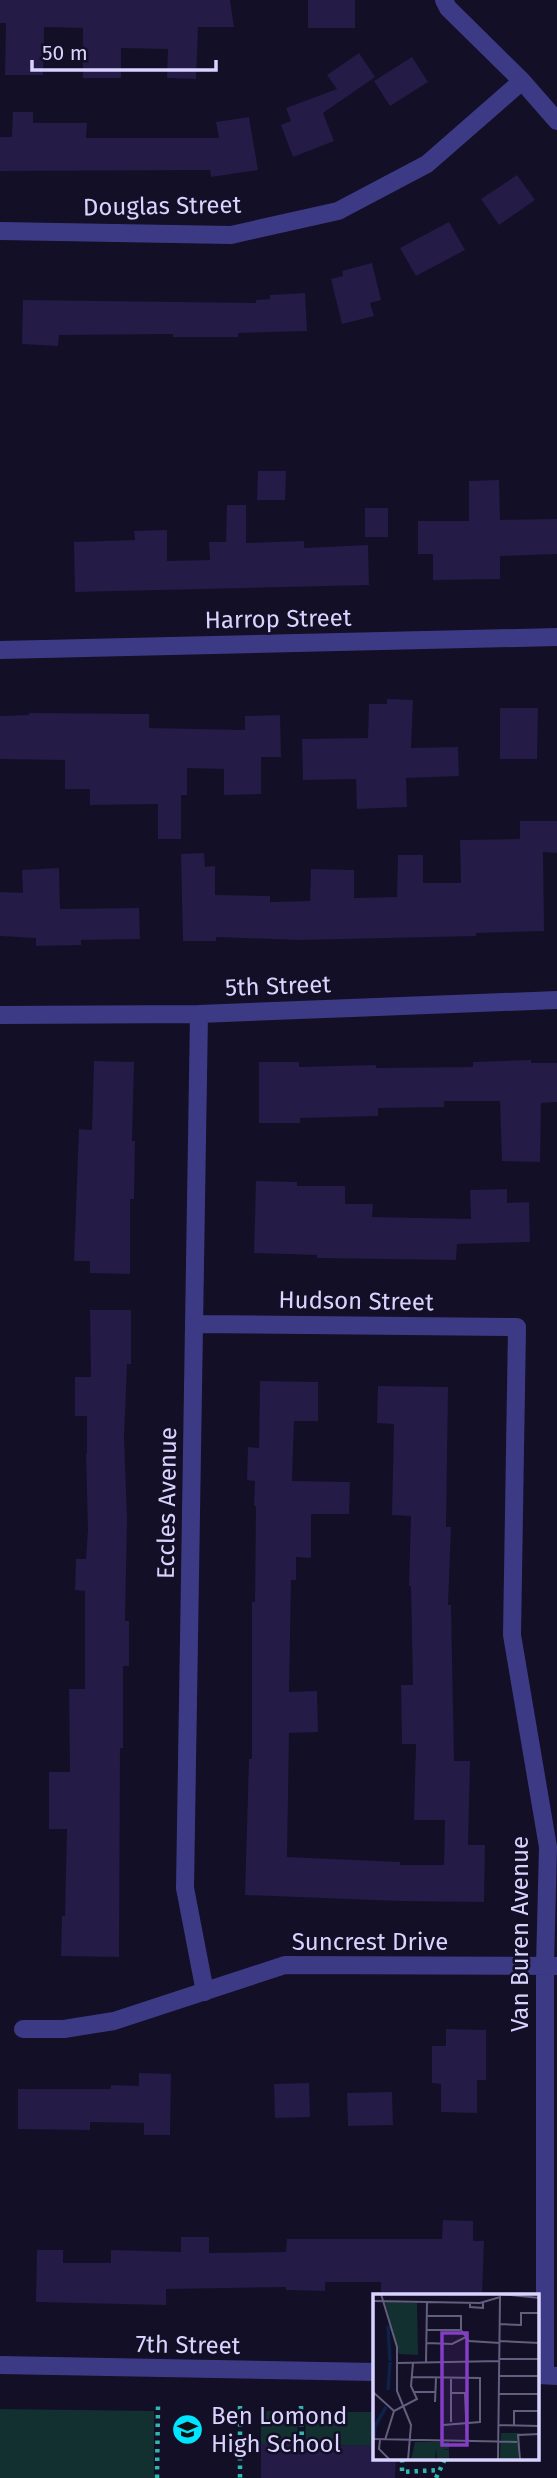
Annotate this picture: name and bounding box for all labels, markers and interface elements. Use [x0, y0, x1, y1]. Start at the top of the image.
scale bar [32, 28, 215, 72]
text: 50 m [42, 40, 88, 66]
street label: Douglas Street [83, 191, 242, 221]
street label: Harrop Street [204, 604, 352, 634]
street label: 5th Street [225, 970, 332, 1002]
street label: Hudson Street [278, 1286, 434, 1316]
street label: Eccles Avenue [152, 1427, 182, 1579]
street label: Van Buren Avenue [506, 1836, 534, 2032]
street label: Suncrest Drive [292, 1928, 448, 1956]
inset map [373, 2294, 540, 2460]
street label: 7th Street [135, 2330, 241, 2360]
place label: Ben Lomond High School [211, 2402, 347, 2458]
school or university icon: Ben Lomond High School [171, 2413, 205, 2447]

